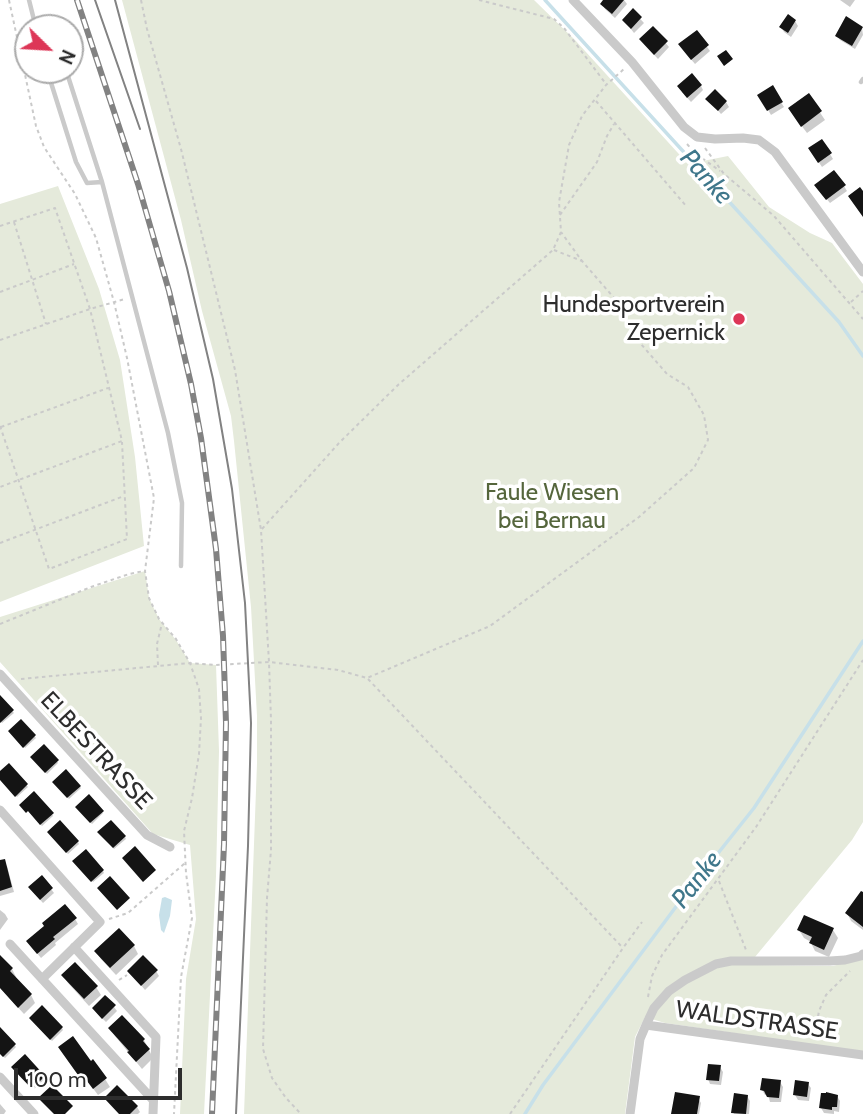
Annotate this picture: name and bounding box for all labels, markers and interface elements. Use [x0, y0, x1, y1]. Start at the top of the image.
north arrow [14, 14, 84, 84]
text: N [54, 46, 80, 68]
water label: Panke [673, 143, 739, 211]
place label: Hundesportverein Zepernick [543, 291, 725, 347]
marker: Hundesportverein Zepernick [731, 311, 747, 327]
park label: Faule Wiesen bei Bernau [485, 479, 619, 535]
street label: ELBESTRASSE [34, 686, 158, 816]
water label: Panke [665, 845, 729, 915]
street label: WALDSTRASSE [674, 995, 840, 1047]
scale bar [18, 1054, 186, 1098]
text: 100 m [27, 1067, 86, 1092]

